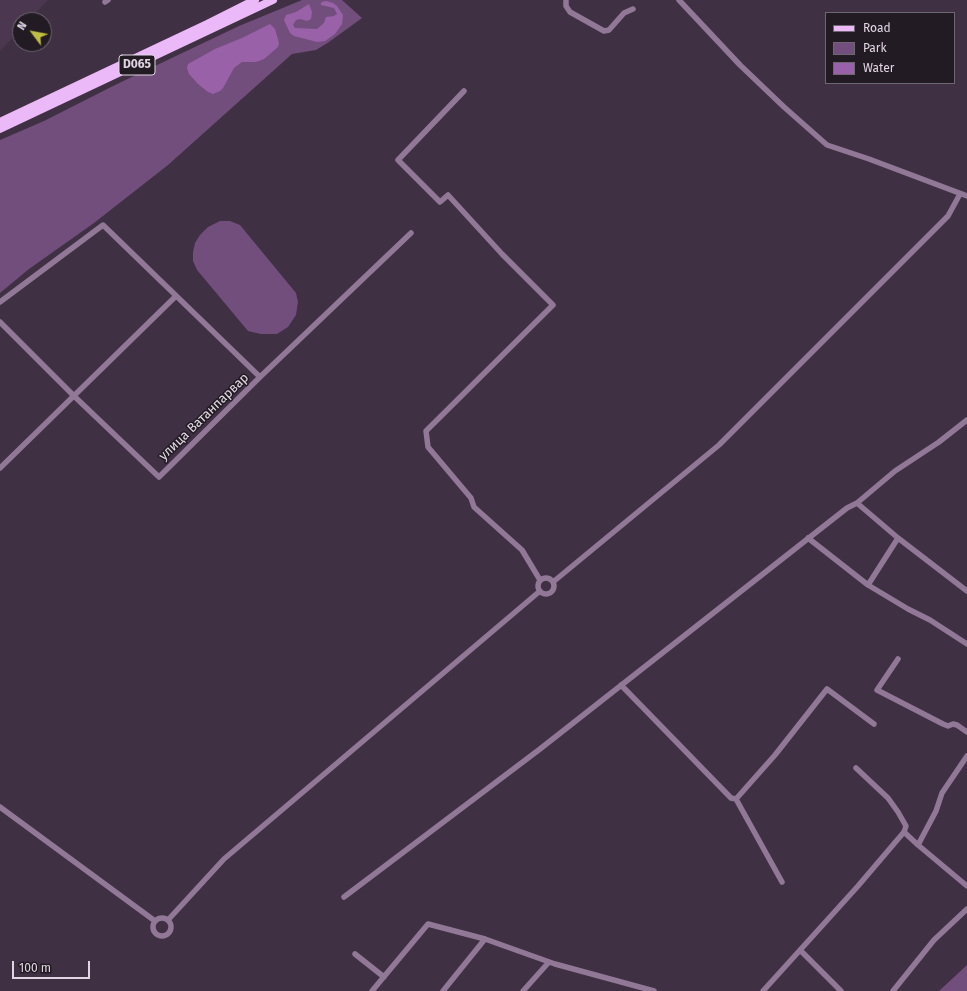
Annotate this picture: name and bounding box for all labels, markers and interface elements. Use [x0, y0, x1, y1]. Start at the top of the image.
north arrow [12, 12, 52, 52]
legend [825, 12, 955, 84]
text: N [15, 19, 30, 32]
text: Road [863, 21, 891, 35]
text: Park [863, 41, 887, 55]
road number: D065 [119, 55, 155, 75]
text: Water [863, 61, 894, 75]
street label: улица Ватанпарвар [156, 370, 252, 464]
scale bar [14, 953, 92, 979]
text: 100 m [19, 961, 51, 975]

